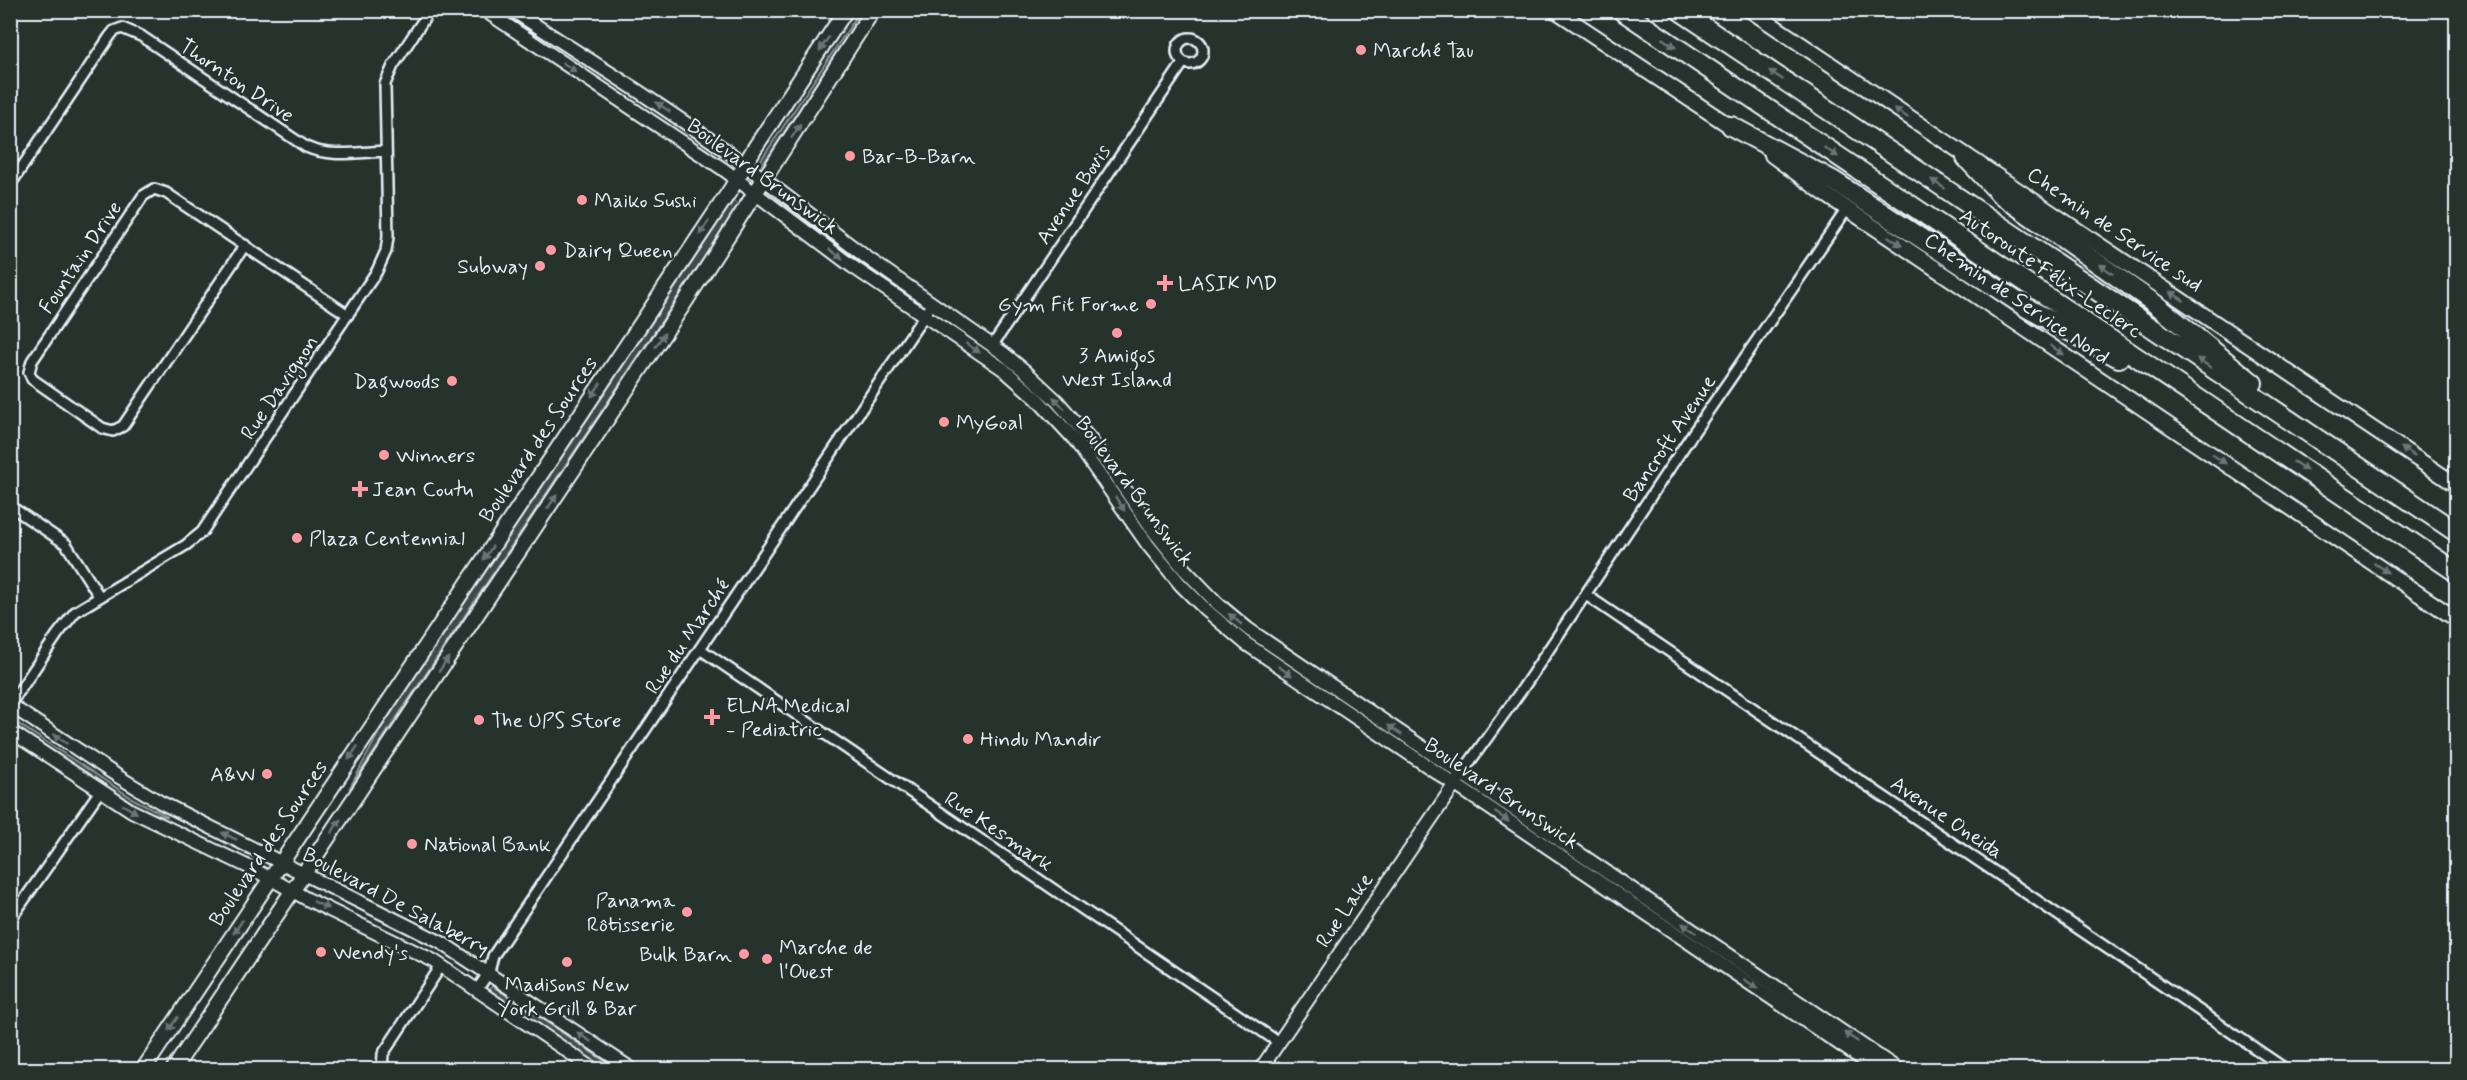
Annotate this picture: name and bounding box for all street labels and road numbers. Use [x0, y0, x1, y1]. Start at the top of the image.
street label: Thornton Drive [174, 32, 299, 130]
street label: Boulevard Brunswick [681, 112, 844, 241]
street label: Avenue Bovis [1030, 139, 1118, 250]
street label: Chemin de Service sud [2021, 161, 2208, 299]
street label: Fountain Drive [33, 196, 129, 319]
street label: Autoroute Félix-Leclerc [1954, 202, 2148, 346]
street label: Chemin de Service Nord [1918, 226, 2115, 371]
street label: Rue Davignon [234, 330, 326, 446]
street label: Boulevard des Sources [473, 351, 605, 528]
street label: Bancroft Avenue [1617, 369, 1723, 508]
street label: Boulevard Brunswick [1068, 411, 1200, 572]
street label: Rue du Marché [639, 573, 737, 700]
street label: Boulevard Brunswick [1418, 732, 1584, 856]
street label: Boulevard des Sources [203, 755, 335, 932]
street label: Avenue Oneida [1885, 770, 2008, 866]
street label: Rue Kesmark [939, 785, 1058, 879]
street label: Boulevard De Salaberry [297, 841, 494, 963]
street label: Rue Lake [1310, 868, 1380, 953]

